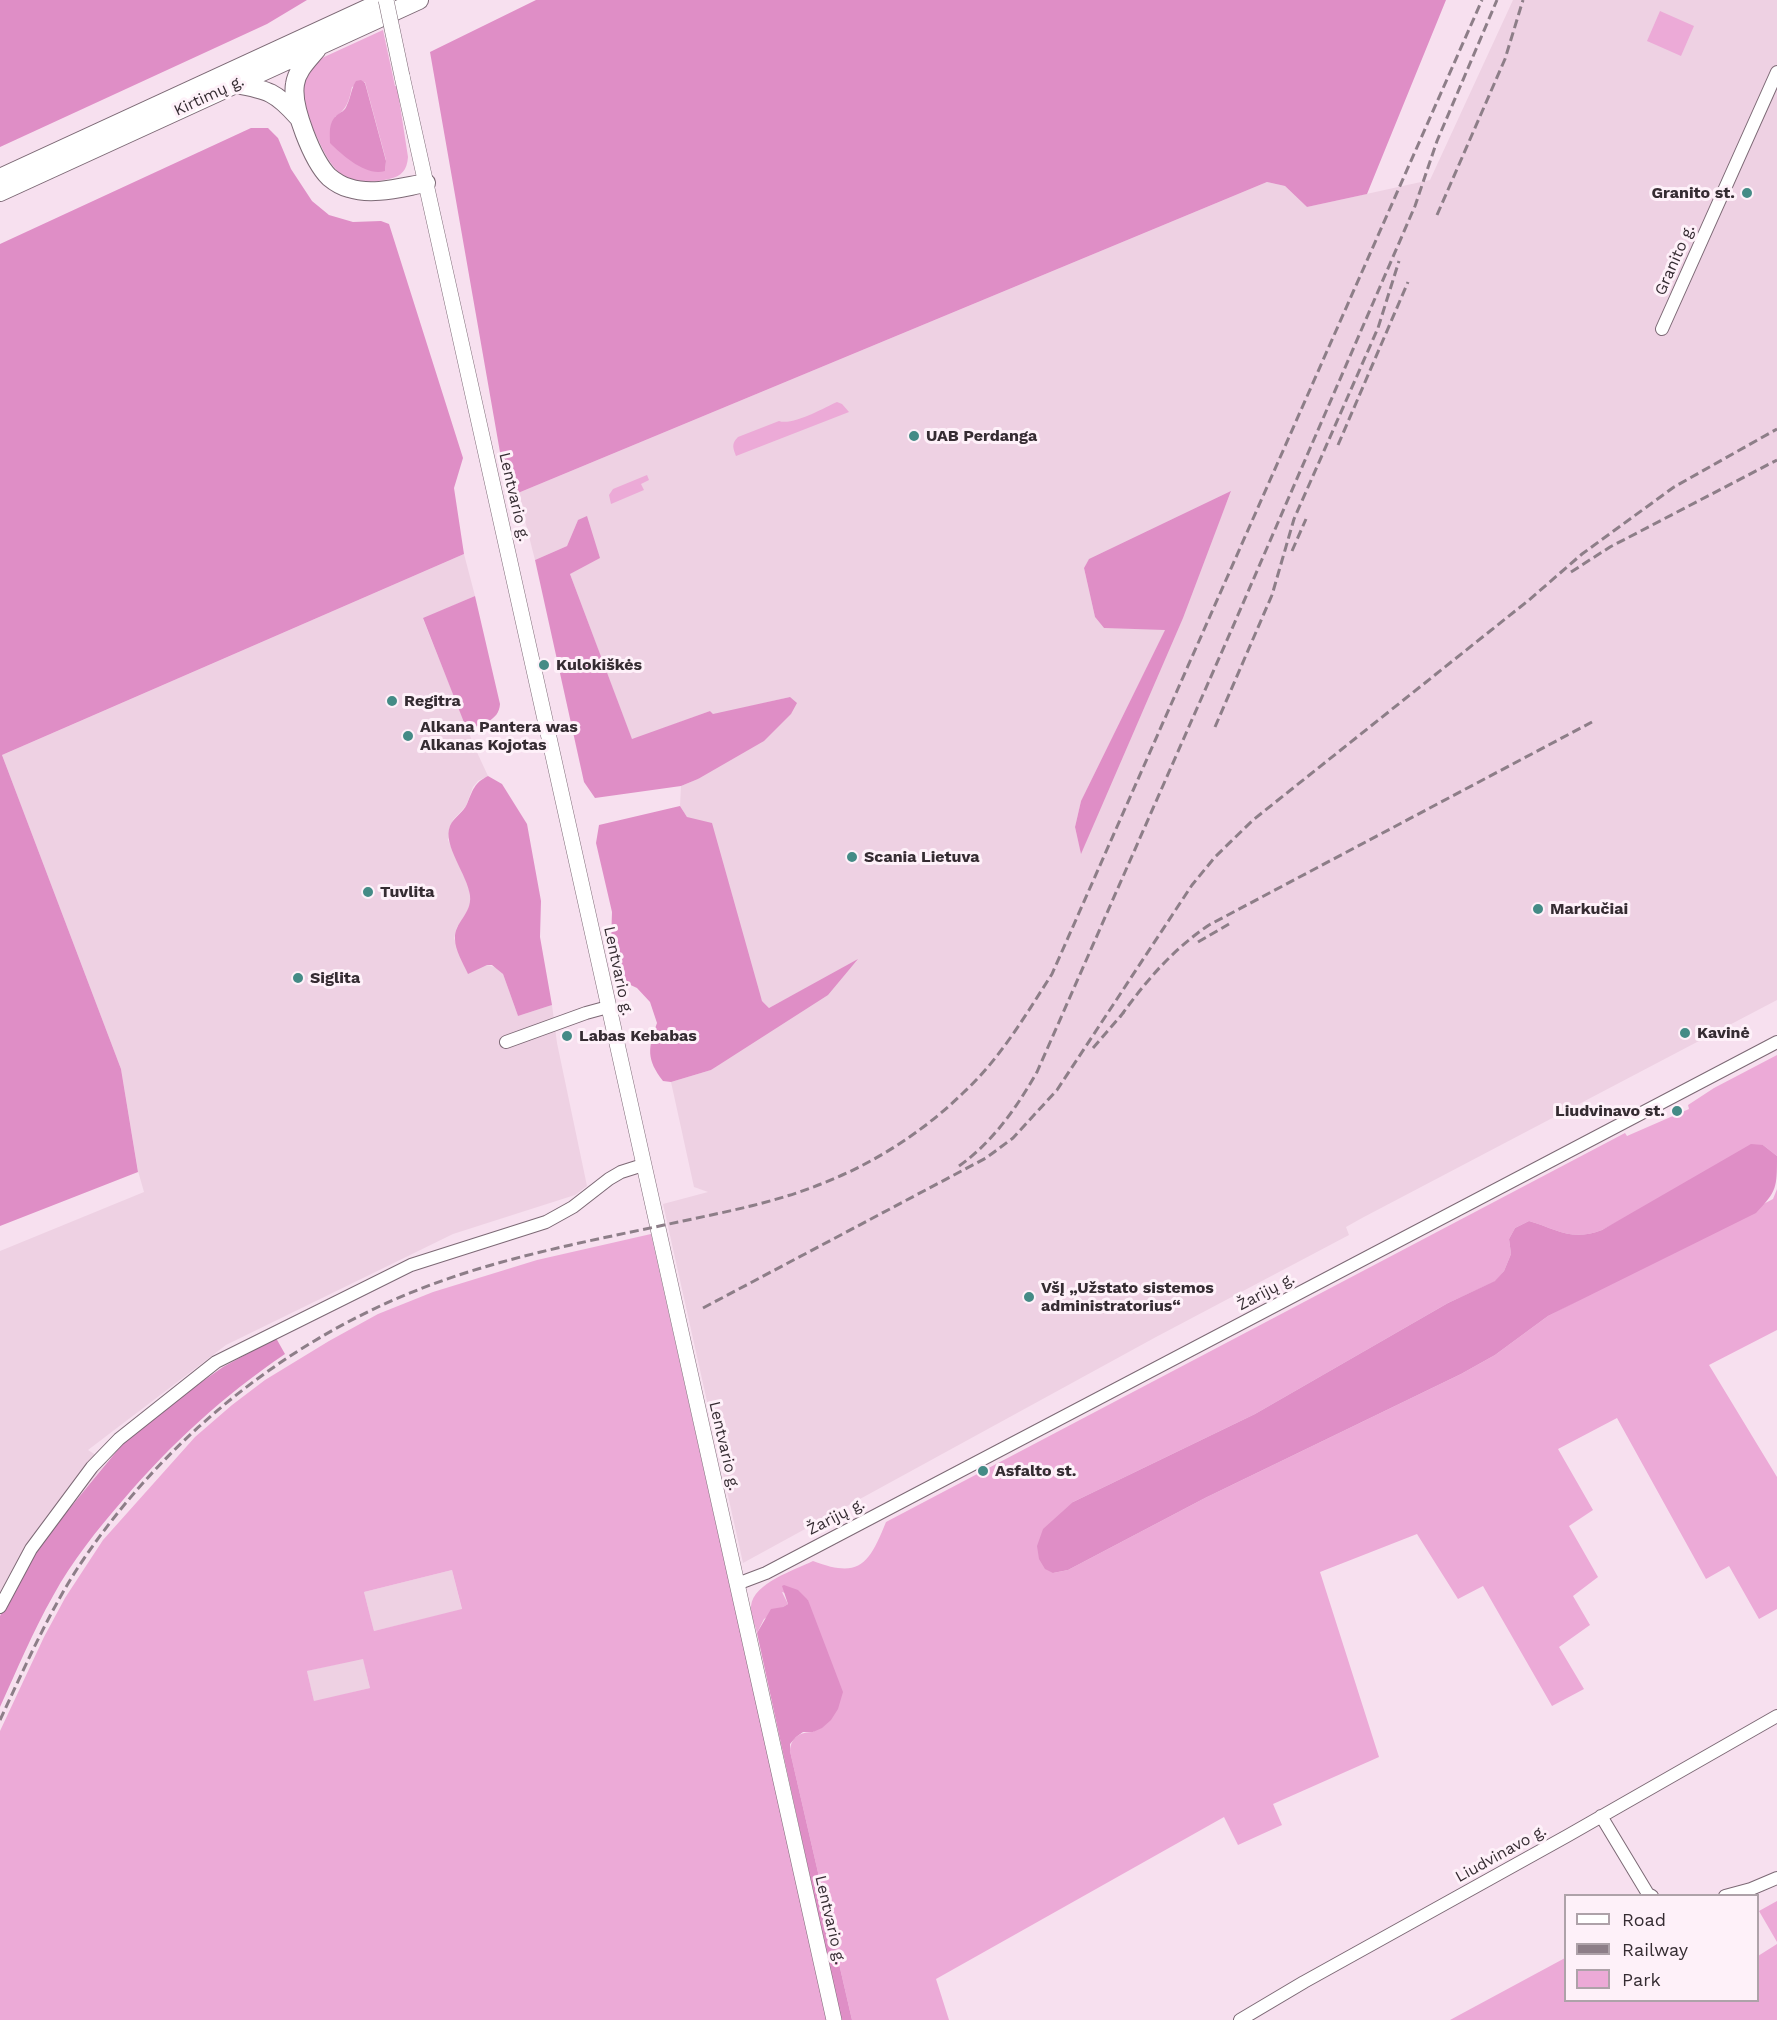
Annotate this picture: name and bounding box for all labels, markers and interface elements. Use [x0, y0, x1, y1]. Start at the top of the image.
street label: Kirtimų g. [171, 71, 247, 121]
place label: Granito st. [1651, 183, 1735, 203]
marker: Granito st. [1740, 186, 1754, 200]
street label: Granito g. [1651, 222, 1699, 298]
place label: UAB Perdanga [926, 426, 1037, 446]
marker: UAB Perdanga [907, 429, 921, 443]
street label: Lentvario g. [494, 451, 534, 543]
place label: Kulokiškės [556, 655, 642, 675]
marker: Kulokiškės [537, 658, 551, 672]
place label: Regitra [404, 691, 461, 711]
marker: Regitra [385, 694, 399, 708]
place label: Alkana Pantera was Alkanas Kojotas [420, 717, 578, 755]
marker: Alkana Pantera was Alkanas Kojotas [401, 729, 415, 743]
place label: Scania Lietuva [864, 847, 979, 867]
marker: Scania Lietuva [845, 850, 859, 864]
place label: Tuvlita [380, 882, 435, 902]
marker: Tuvlita [361, 885, 375, 899]
place label: Markučiai [1550, 899, 1628, 919]
marker: Markučiai [1531, 902, 1545, 916]
street label: Lentvario g. [599, 925, 637, 1017]
place label: Siglita [310, 968, 360, 988]
marker: Siglita [291, 971, 305, 985]
place label: Kavinė [1697, 1023, 1750, 1043]
place label: Labas Kebabas [579, 1026, 697, 1046]
marker: Kavinė [1678, 1026, 1692, 1040]
marker: Labas Kebabas [560, 1029, 574, 1043]
place label: Liudvinavo st. [1555, 1101, 1665, 1121]
marker: Liudvinavo st. [1670, 1104, 1684, 1118]
street label: Žarijų g. [1234, 1269, 1298, 1315]
place label: VšĮ „Užstato sistemos administratorius“ [1041, 1278, 1214, 1316]
marker: VšĮ „Užstato sistemos administratorius“ [1022, 1290, 1036, 1304]
street label: Lentvario g. [704, 1400, 744, 1492]
place label: Asfalto st. [995, 1461, 1076, 1481]
marker: Asfalto st. [976, 1464, 990, 1478]
street label: Žarijų g. [804, 1494, 868, 1540]
street label: Liudvinavo g. [1452, 1821, 1550, 1887]
street label: Lentvario g. [810, 1874, 850, 1966]
legend [1564, 1894, 1759, 2002]
text: Road [1622, 1909, 1666, 1930]
text: Railway [1622, 1939, 1688, 1960]
text: Park [1622, 1969, 1661, 1990]

